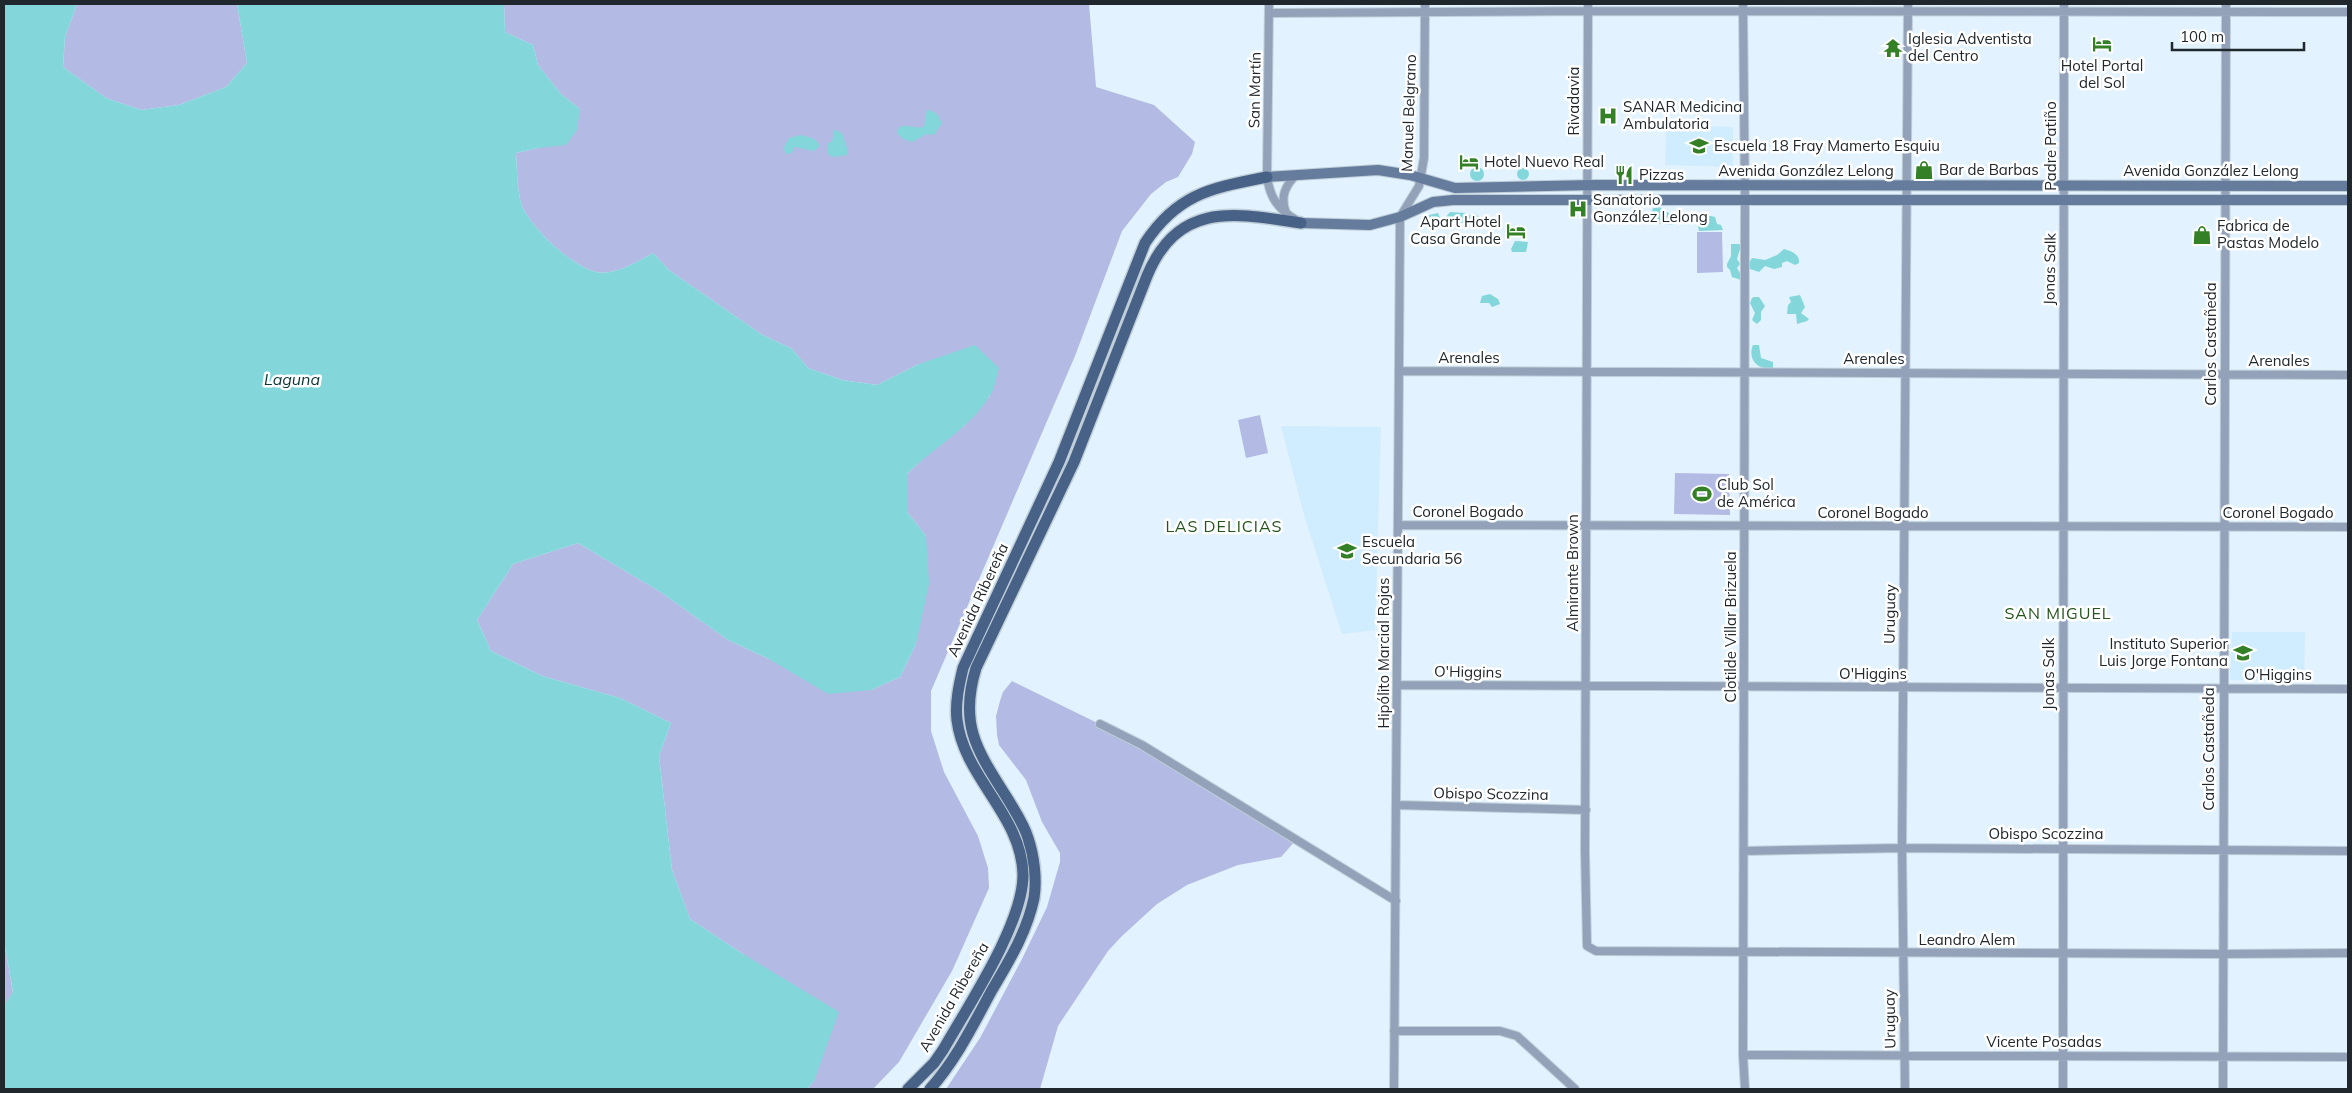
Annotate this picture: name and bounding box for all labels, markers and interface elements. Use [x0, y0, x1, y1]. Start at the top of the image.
scale bar [2172, 20, 2304, 52]
text: 100 m [2180, 27, 2224, 46]
place label: Iglesia Adventista del Centro [1908, 29, 2032, 65]
hotel icon: Hotel Portal del Sol [2091, 33, 2113, 55]
temple icon: Iglesia Adventista del Centro [1882, 37, 1904, 59]
street label: San Martín [1244, 52, 1265, 128]
street label: Manuel Belgrano [1397, 54, 1420, 172]
place label: Hotel Portal del Sol [2061, 56, 2143, 92]
street label: Rivadavia [1564, 66, 1583, 136]
place label: SANAR Medicina Ambulatoria [1623, 97, 1742, 133]
street label: Padre Patiño [2041, 101, 2060, 191]
hospital icon: SANAR Medicina Ambulatoria [1597, 105, 1619, 127]
school or university icon: Escuela 18 Fray Mamerto Esquiu [1688, 135, 1710, 157]
place label: Escuela 18 Fray Mamerto Esquiu [1714, 136, 1940, 155]
hotel icon: Hotel Nuevo Real [1458, 151, 1480, 173]
place label: Hotel Nuevo Real [1484, 152, 1604, 171]
shop icon: Bar de Barbas [1913, 159, 1935, 181]
place label: Bar de Barbas [1939, 160, 2039, 179]
street label: Avenida González Lelong [1718, 161, 1894, 180]
street label: Avenida González Lelong [2123, 161, 2299, 180]
restaurant icon: Pizzas [1613, 164, 1635, 186]
place label: Pizzas [1639, 165, 1684, 184]
place label: Sanatorio González Lelong [1593, 190, 1708, 226]
hospital icon: Sanatorio González Lelong [1567, 198, 1589, 220]
place label: Apart Hotel Casa Grande [1410, 212, 1501, 248]
place label: Fabrica de Pastas Modelo [2217, 216, 2319, 252]
hotel icon: Apart Hotel Casa Grande [1505, 220, 1527, 242]
shop icon: Fabrica de Pastas Modelo [2191, 224, 2213, 246]
street label: Jonas Salk [2039, 232, 2060, 305]
street label: Carlos Castañeda [2201, 282, 2220, 406]
street label: Arenales [1438, 348, 1500, 367]
street label: Arenales [1843, 349, 1905, 368]
street label: Arenales [2248, 351, 2310, 370]
water label: Laguna [264, 369, 320, 389]
place label: Club Sol de América [1717, 475, 1796, 511]
sports icon: Club Sol de América [1691, 483, 1713, 505]
street label: Coronel Bogado [1412, 502, 1524, 521]
street label: Coronel Bogado [1817, 503, 1929, 522]
street label: Coronel Bogado [2222, 503, 2334, 522]
street label: Almirante Brown [1563, 514, 1582, 632]
district label: LAS DELICIAS [1165, 516, 1283, 536]
place label: Escuela Secundaria 56 [1362, 532, 1462, 568]
street label: Avenida Ribereña [943, 540, 1012, 660]
school or university icon: Escuela Secundaria 56 [1336, 540, 1358, 562]
street label: Clotilde Villar Brizuela [1721, 551, 1740, 703]
street label: Hipólito Marcial Rojas [1374, 578, 1393, 728]
street label: Uruguay [1879, 584, 1900, 644]
district label: SAN MIGUEL [2004, 603, 2112, 623]
place label: Instituto Superior Luis Jorge Fontana [2099, 634, 2229, 670]
street label: Jonas Salk [2039, 638, 2058, 710]
school or university icon: Instituto Superior Luis Jorge Fontana [2232, 642, 2254, 664]
street label: O'Higgins [1434, 661, 1502, 682]
street label: O'Higgins [1839, 664, 1907, 683]
street label: O'Higgins [2244, 665, 2312, 684]
street label: Carlos Castañeda [2199, 687, 2218, 811]
street label: Obispo Scozzina [1433, 783, 1549, 804]
street label: Obispo Scozzina [1988, 824, 2104, 843]
street label: Leandro Alem [1919, 930, 2015, 949]
street label: Avenida Ribereña [915, 939, 993, 1055]
street label: Uruguay [1879, 989, 1900, 1049]
street label: Vicente Posadas [1986, 1032, 2102, 1051]

